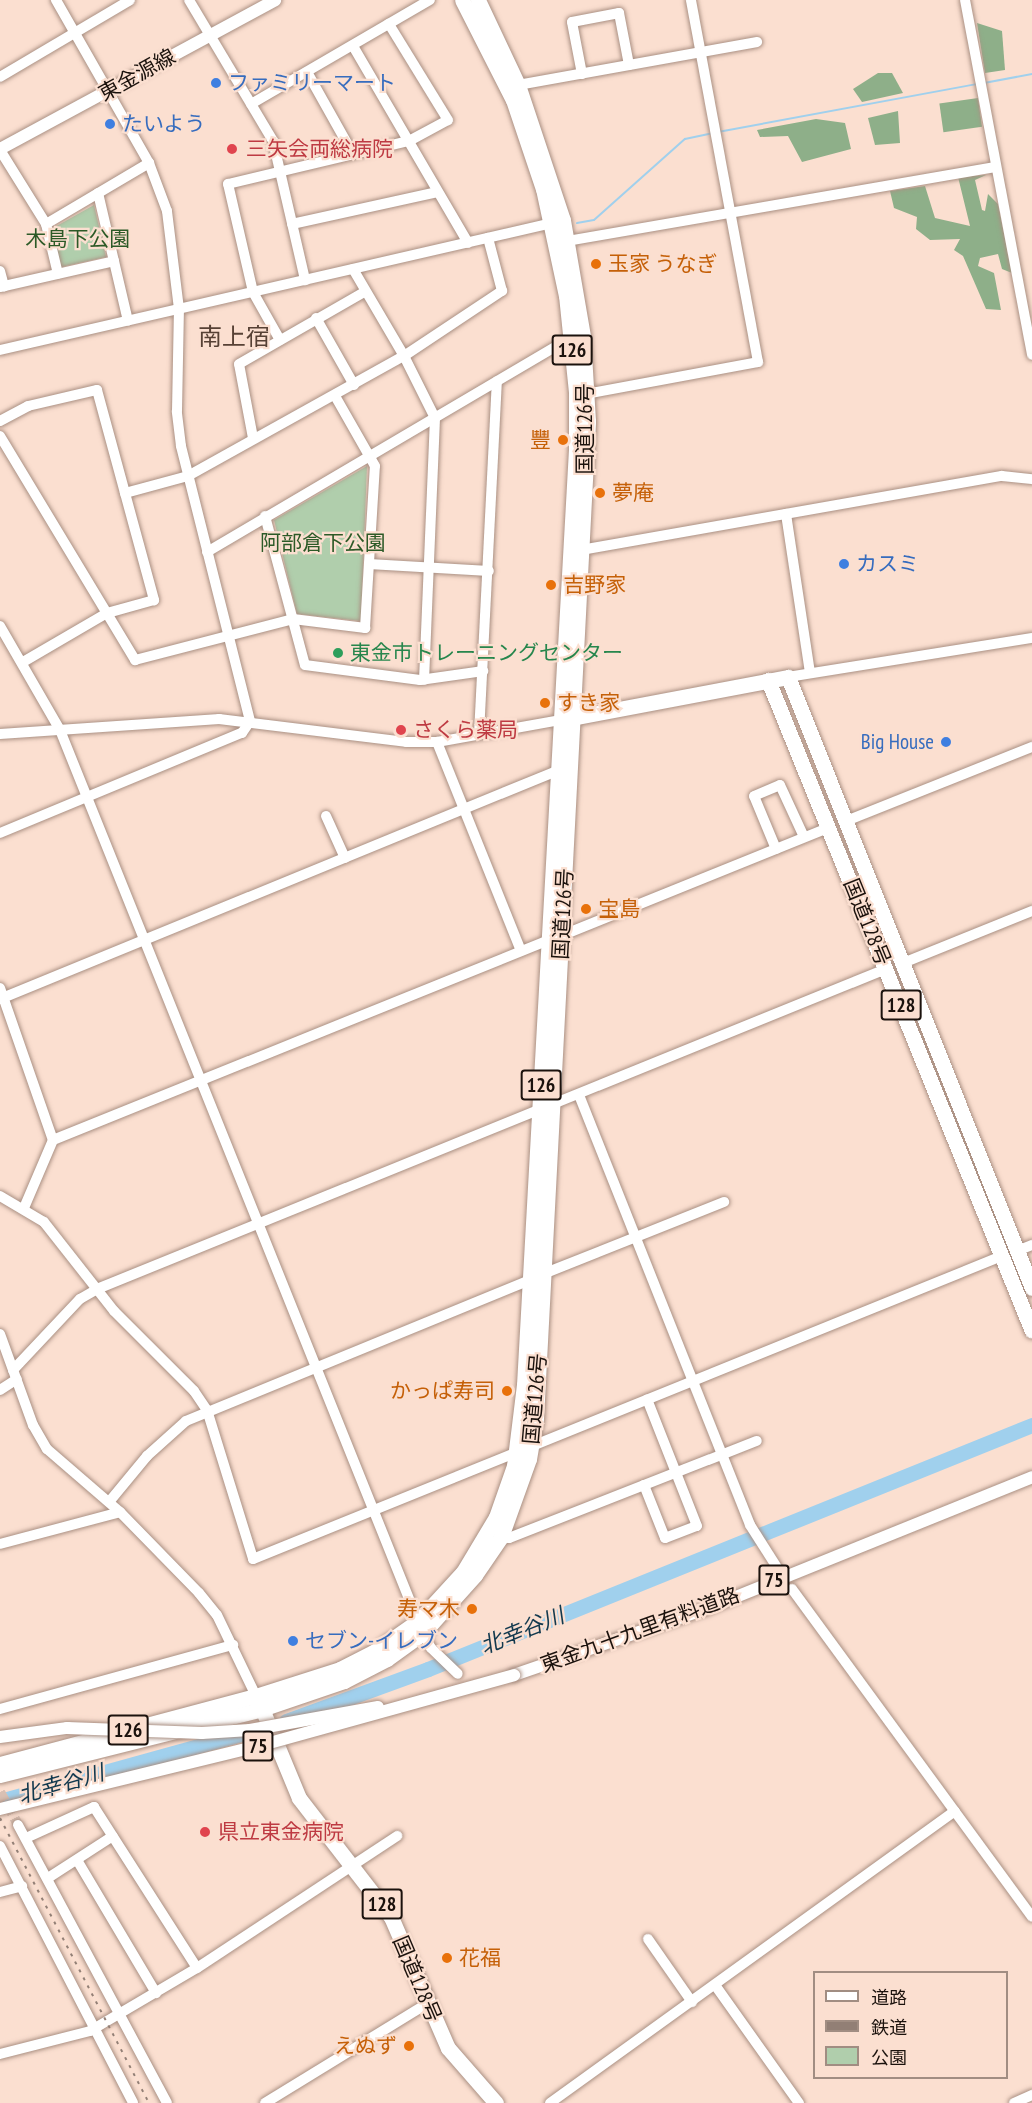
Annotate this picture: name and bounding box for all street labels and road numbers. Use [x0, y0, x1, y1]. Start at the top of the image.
street label: 東金源線 [94, 44, 180, 106]
road number: 126 [551, 333, 593, 367]
street label: 国道126号 [572, 383, 598, 475]
street label: 国道126号 [548, 868, 578, 960]
street label: 国道128号 [838, 875, 896, 969]
road number: 128 [880, 988, 922, 1022]
road number: 126 [520, 1068, 562, 1102]
street label: 国道126号 [518, 1352, 552, 1446]
road number: 75 [758, 1563, 790, 1597]
street label: 東金九十九里有料道路 [537, 1582, 743, 1678]
road number: 126 [107, 1713, 149, 1747]
road number: 75 [242, 1729, 274, 1763]
road number: 128 [361, 1887, 403, 1921]
street label: 国道128号 [388, 1932, 446, 2026]

